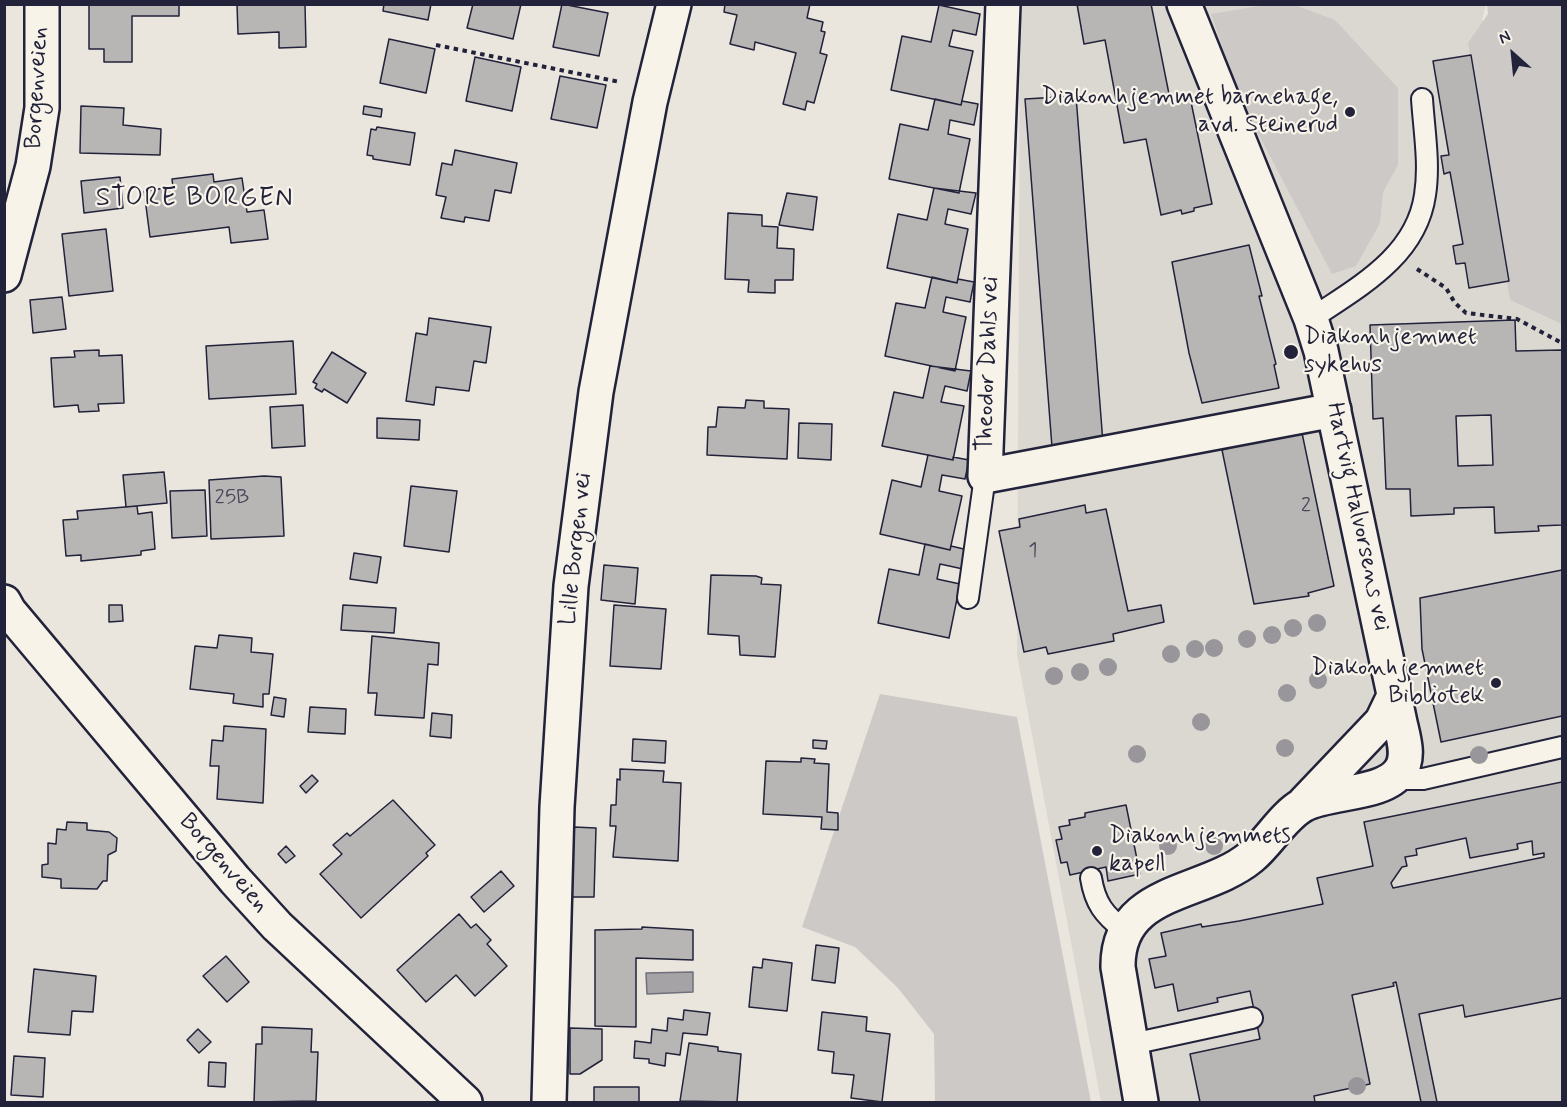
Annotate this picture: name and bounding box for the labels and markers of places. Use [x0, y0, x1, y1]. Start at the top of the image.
place label: Diakonhjemmet barnehage, avd. Steinerud [1041, 84, 1338, 140]
marker: Diakonhjemmet barnehage, avd. Steinerud [1343, 105, 1357, 119]
place label: Diakonhjemmet sykehus [1304, 324, 1477, 380]
marker: Diakonhjemmet sykehus [1282, 343, 1300, 361]
place label: Diakonhjemmet Bibliotek [1311, 655, 1484, 711]
marker: Diakonhjemmet Bibliotek [1489, 676, 1503, 690]
place label: Diakonhjemmets kapell [1109, 823, 1291, 879]
marker: Diakonhjemmets kapell [1090, 844, 1104, 858]

